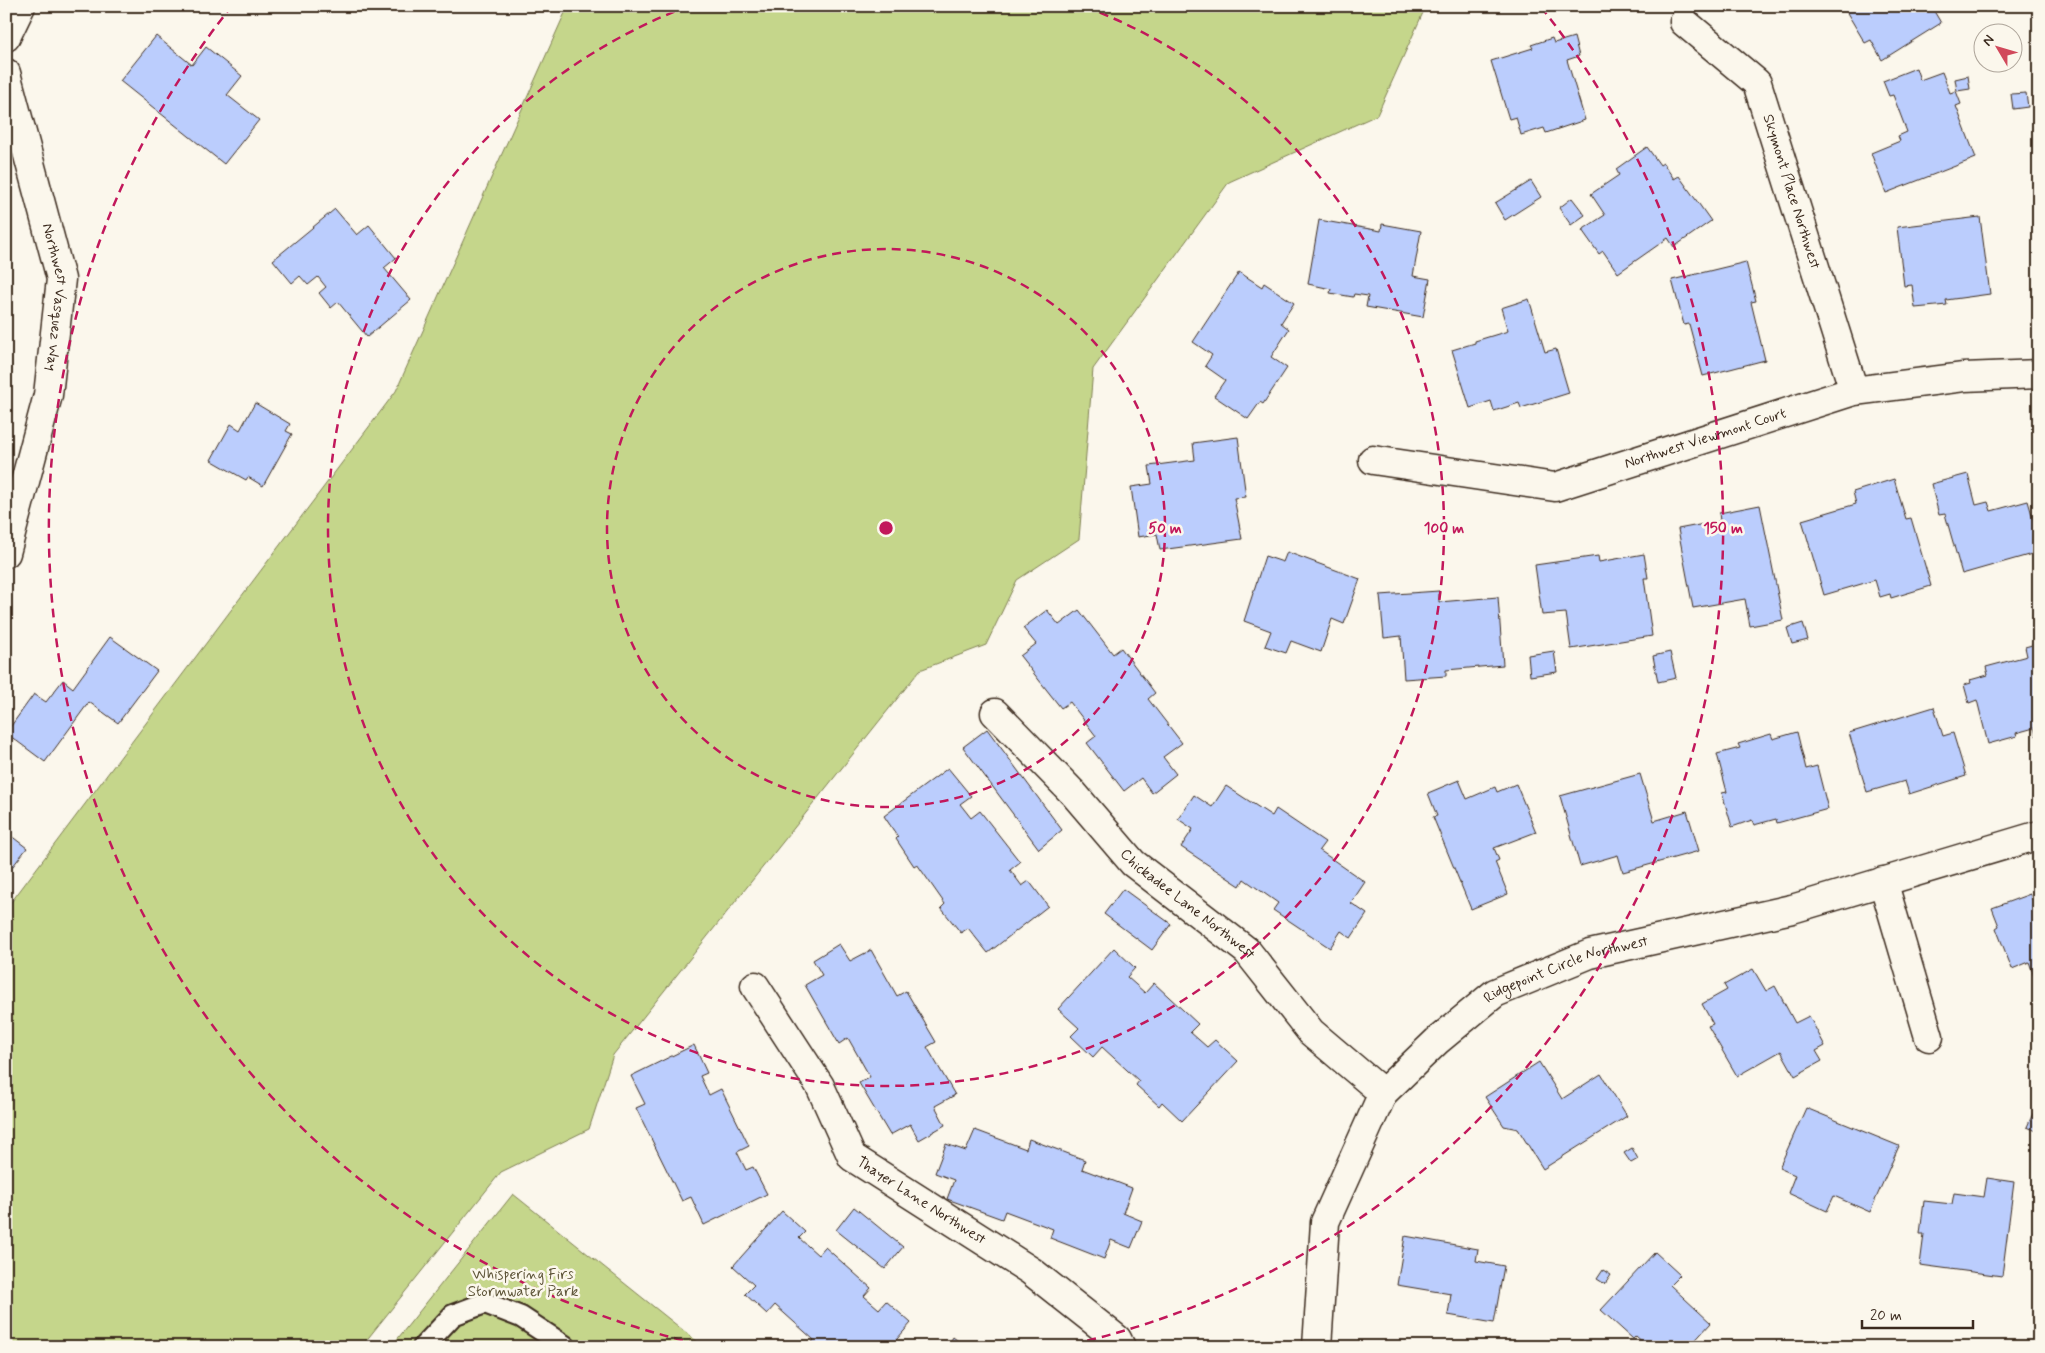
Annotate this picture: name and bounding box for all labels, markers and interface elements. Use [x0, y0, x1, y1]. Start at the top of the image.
north arrow [1972, 22, 2022, 72]
text: N [1979, 31, 1999, 50]
street label: Skymont Place Northwest [1757, 112, 1825, 272]
street label: Northwest Vasquez Way [37, 221, 71, 372]
street label: Northwest Viewmont Court [1622, 403, 1789, 474]
centre of rings [877, 519, 895, 537]
text: 50 m [1148, 519, 1182, 539]
text: 100 m [1424, 519, 1464, 539]
text: 150 m [1703, 519, 1743, 539]
street label: Chickadee Lane Northwest [1115, 845, 1260, 964]
street label: Ridgepoint Circle Northwest [1480, 931, 1651, 1008]
street label: Thayer Lane Northwest [852, 1152, 990, 1250]
park label: Whispering Firs Stormwater Park [468, 1265, 579, 1302]
scale bar [1862, 1298, 1974, 1330]
text: 20 m [1870, 1306, 1902, 1326]

